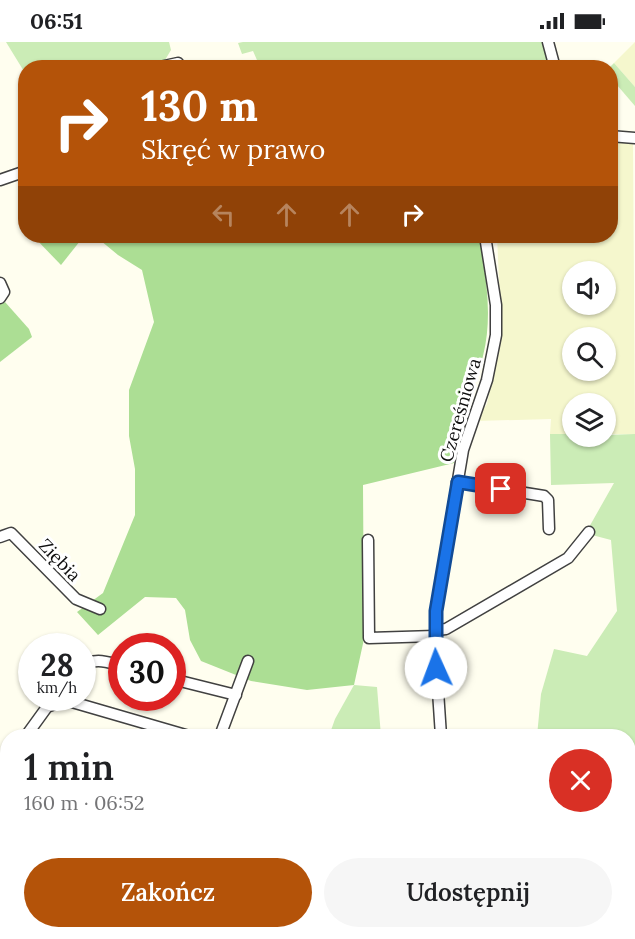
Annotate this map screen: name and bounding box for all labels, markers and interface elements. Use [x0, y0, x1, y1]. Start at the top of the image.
text: 06:51 [30, 7, 83, 35]
text: 130 m [141, 79, 258, 133]
icon: right [42, 84, 120, 162]
text: Skręć w prawo [141, 132, 325, 166]
icon: left [207, 198, 240, 231]
icon: ahead [270, 198, 303, 231]
icon: ahead [333, 198, 366, 231]
icon: right [396, 198, 429, 231]
map controls [562, 261, 616, 447]
button: sound [562, 261, 616, 315]
button: search [562, 327, 616, 381]
street label: Czereśniowa [434, 355, 486, 465]
button: layers [562, 393, 616, 447]
pin [475, 463, 526, 514]
icon: arrive [484, 472, 517, 505]
street label: Ziębia [34, 534, 86, 586]
speed limit sign: 30 [108, 633, 186, 711]
position arrow [404, 636, 468, 700]
text: 28 [40, 646, 74, 684]
text: km/h [37, 678, 77, 697]
text: 1 min [24, 744, 114, 790]
button: close [549, 749, 612, 812]
text: 160 m · 06:52 [24, 790, 145, 815]
button: Zakończ [24, 858, 312, 927]
button: Udostępnij [324, 858, 612, 927]

